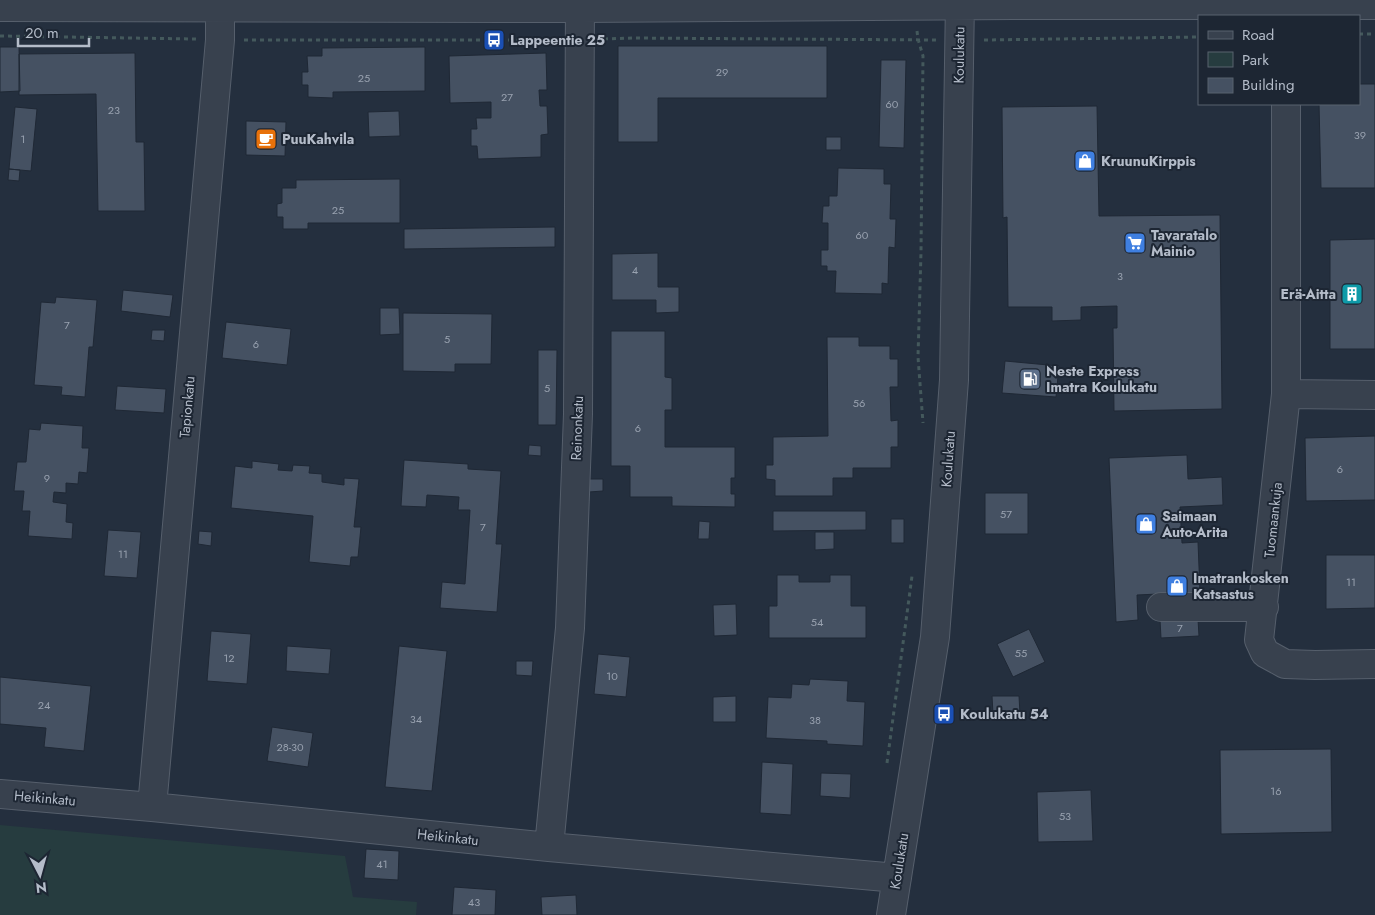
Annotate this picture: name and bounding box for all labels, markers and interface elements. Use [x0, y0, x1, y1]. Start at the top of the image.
scale bar [18, 15, 89, 47]
legend [1198, 15, 1360, 105]
text: 20 m [25, 22, 59, 44]
text: Road [1242, 24, 1274, 46]
street label: Koulukatu [949, 26, 969, 84]
bus stop icon: Lappeentie 25 [482, 28, 506, 52]
place label: Lappeentie 25 [510, 30, 605, 50]
text: Park [1242, 49, 1269, 71]
house number: 29 [716, 64, 728, 80]
house number: 25 [358, 70, 370, 86]
text: Building [1242, 74, 1294, 96]
house number: 27 [501, 89, 513, 105]
house number: 60 [886, 96, 899, 112]
house number: 23 [108, 102, 120, 118]
cafe icon: PuuKahvila [254, 127, 278, 151]
house number: 39 [1354, 127, 1366, 143]
place label: PuuKahvila [282, 129, 354, 149]
house number: 1 [21, 131, 25, 147]
shop icon: KruunuKirppis [1073, 149, 1097, 173]
place label: KruunuKirppis [1101, 151, 1196, 171]
house number: 25 [332, 202, 344, 218]
place label: Tavaratalo Mainio [1151, 225, 1217, 261]
house number: 60 [856, 227, 869, 243]
supermarket icon: Tavaratalo Mainio [1123, 231, 1147, 255]
house number: 4 [632, 262, 639, 278]
house number: 3 [1117, 268, 1123, 284]
building icon: Erä-Aitta [1340, 282, 1364, 306]
place label: Erä-Aitta [1280, 284, 1336, 304]
house number: 7 [64, 317, 70, 333]
house number: 5 [444, 331, 450, 347]
house number: 6 [253, 336, 259, 352]
place label: Neste Express Imatra Koulukatu [1046, 361, 1157, 397]
fuel station icon: Neste Express Imatra Koulukatu [1018, 367, 1042, 391]
street label: Tapionkatu [174, 375, 200, 439]
house number: 5 [544, 380, 550, 396]
street label: Reinonkatu [566, 395, 588, 461]
house number: 56 [853, 395, 865, 411]
house number: 6 [635, 420, 641, 436]
street label: Koulukatu [936, 430, 960, 488]
house number: 6 [1337, 461, 1343, 477]
house number: 9 [44, 470, 50, 486]
street label: Tuomaankuja [1259, 481, 1287, 559]
house number: 57 [1000, 506, 1012, 522]
place label: Saimaan Auto-Arita [1161, 506, 1228, 542]
shop icon: Saimaan Auto-Arita [1134, 512, 1158, 536]
house number: 7 [480, 519, 486, 535]
house number: 11 [118, 546, 128, 562]
place label: Imatrankosken Katsastus [1193, 568, 1289, 604]
shop icon: Imatrankosken Katsastus [1165, 574, 1189, 598]
house number: 11 [1346, 574, 1356, 590]
house number: 54 [811, 614, 824, 630]
house number: 7 [1177, 620, 1183, 636]
house number: 55 [1015, 645, 1027, 661]
house number: 12 [223, 650, 235, 666]
house number: 10 [606, 668, 618, 684]
house number: 24 [38, 697, 51, 713]
bus stop icon: Koulukatu 54 [932, 702, 956, 726]
place label: Koulukatu 54 [960, 704, 1049, 724]
house number: 34 [410, 711, 423, 727]
house number: 38 [809, 712, 821, 728]
house number: 28-30 [276, 739, 304, 755]
house number: 16 [1270, 783, 1282, 799]
street label: Heikinkatu [13, 785, 77, 811]
house number: 53 [1059, 808, 1071, 824]
street label: Heikinkatu [416, 824, 480, 850]
street label: Koulukatu [885, 831, 913, 891]
north arrow [15, 850, 65, 900]
house number: 41 [376, 856, 388, 872]
text: N [35, 877, 48, 898]
house number: 43 [468, 894, 480, 910]

